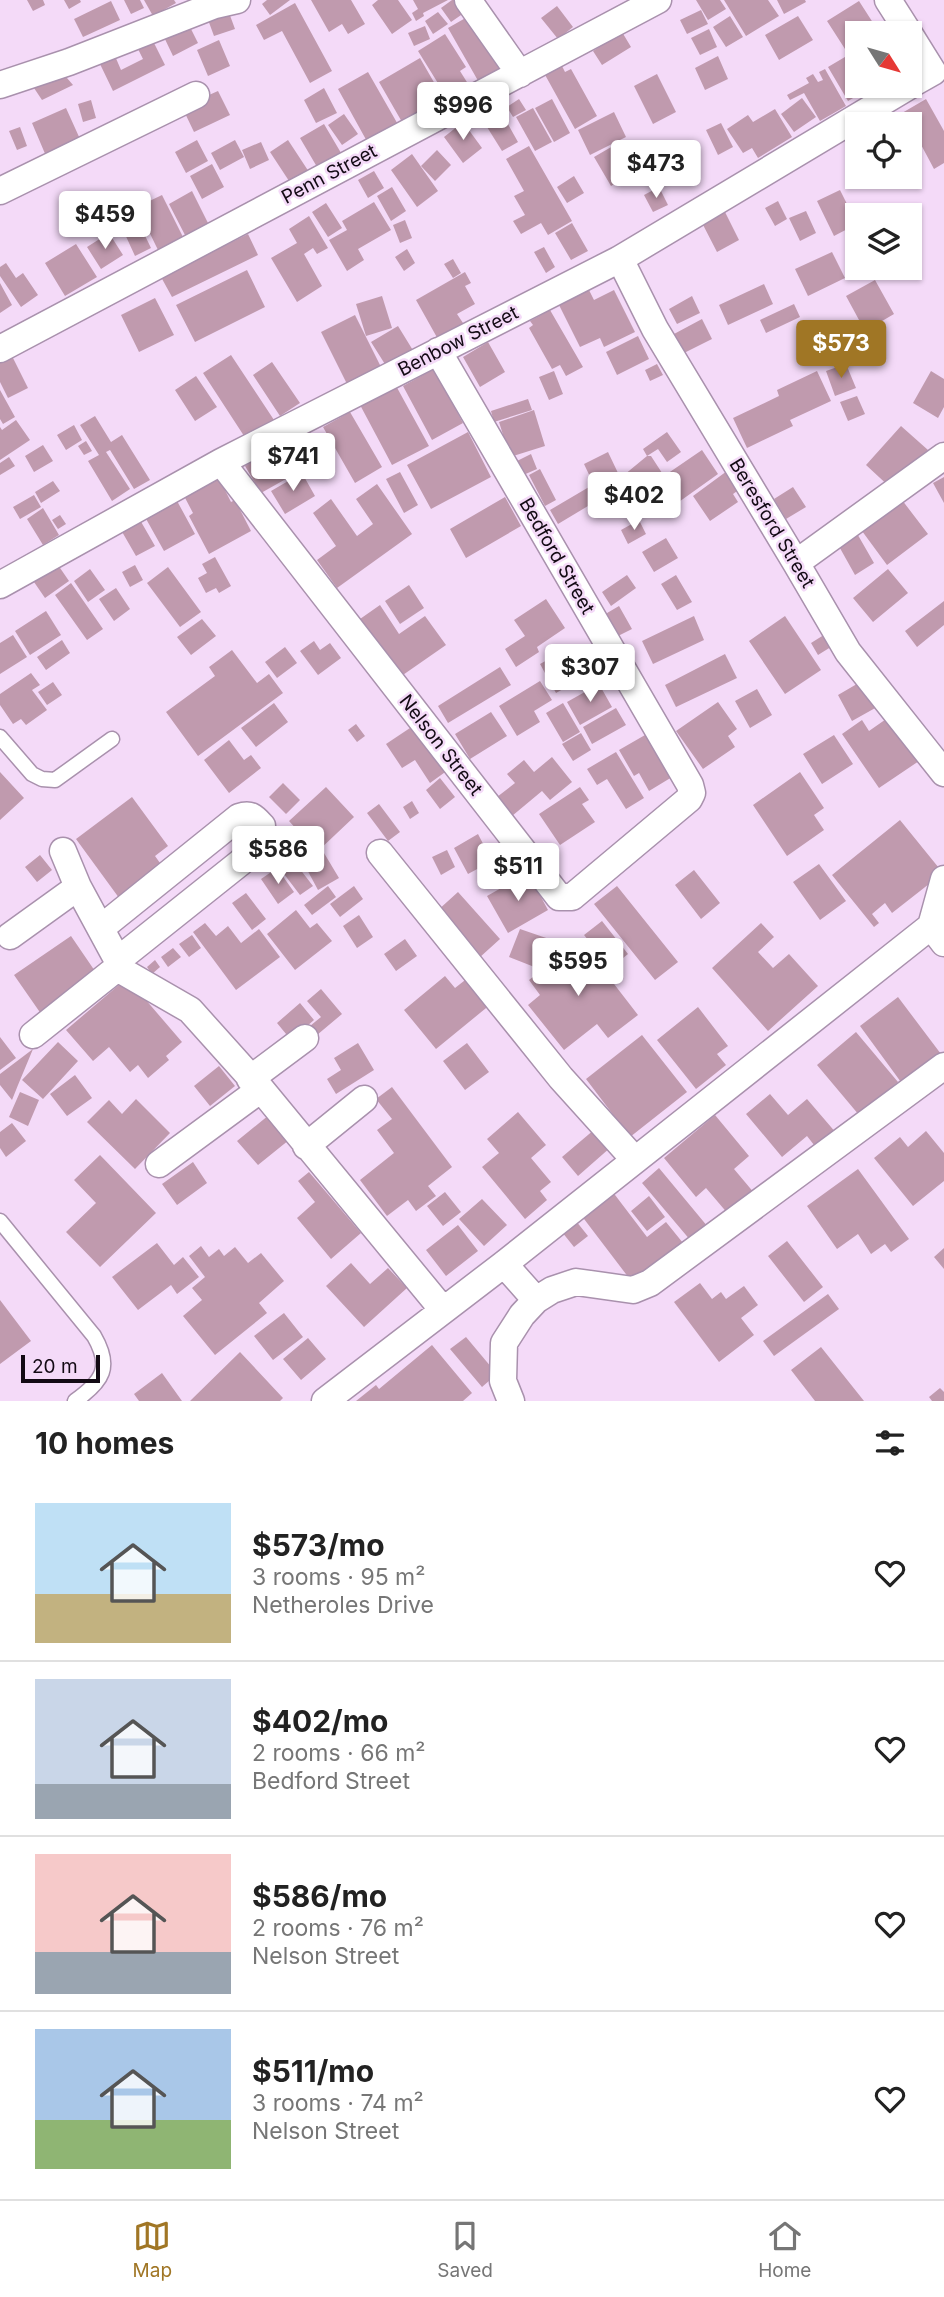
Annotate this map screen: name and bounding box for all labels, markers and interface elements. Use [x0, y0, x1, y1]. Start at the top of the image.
north arrow [845, 21, 922, 98]
map controls [845, 21, 922, 280]
pin: $996 [422, 82, 504, 142]
text: $996 [433, 91, 493, 119]
button: locate [845, 112, 922, 189]
street label: Penn Street [277, 139, 381, 209]
pin: $473 [615, 140, 697, 200]
text: $473 [627, 149, 685, 177]
pin: $459 [64, 191, 146, 251]
text: $459 [75, 200, 135, 228]
button: layers [845, 203, 922, 280]
street label: Benbow Street [394, 301, 522, 381]
pin: $573 [800, 320, 882, 380]
text: $573 [812, 329, 870, 357]
pin: $741 [252, 434, 334, 493]
text: $741 [267, 442, 319, 470]
street label: Beresford Street [724, 454, 820, 592]
pin: $402 [593, 472, 675, 532]
text: $402 [604, 481, 664, 509]
street label: Bedford Street [514, 494, 600, 618]
pin: $307 [549, 644, 631, 704]
text: $307 [561, 653, 619, 681]
street label: Nelson Street [395, 690, 487, 800]
pin: $586 [237, 826, 319, 886]
text: $586 [248, 835, 308, 863]
pin: $511 [477, 844, 559, 903]
text: $511 [493, 852, 543, 880]
pin: $595 [537, 939, 619, 998]
text: $595 [548, 947, 608, 975]
scale bar [21, 1352, 100, 1384]
text: 20 m [32, 1355, 78, 1378]
icon: filters [871, 1424, 909, 1462]
text: 10 homes [35, 1425, 174, 1461]
text: $573/mo [252, 1527, 385, 1563]
icon: home [91, 1531, 175, 1615]
icon: heart [871, 1554, 909, 1592]
text: 3 rooms · 95 m² [252, 1563, 425, 1591]
text: Netheroles Drive [252, 1591, 434, 1619]
text: $402/mo [252, 1703, 388, 1739]
icon: home [91, 1707, 175, 1791]
icon: heart [871, 1730, 909, 1768]
text: 2 rooms · 66 m² [252, 1739, 426, 1767]
text: Bedford Street [252, 1767, 410, 1795]
text: $586/mo [252, 1878, 387, 1914]
icon: home [91, 1882, 175, 1966]
icon: heart [871, 1905, 909, 1943]
text: 2 rooms · 76 m² [252, 1914, 424, 1942]
text: Nelson Street [252, 1942, 399, 1970]
text: $511/mo [252, 2053, 374, 2089]
icon: home [91, 2057, 175, 2141]
icon: heart [871, 2080, 909, 2118]
text: 3 rooms · 74 m² [252, 2089, 424, 2117]
text: Nelson Street [252, 2117, 399, 2145]
tab: Map [133, 2217, 172, 2282]
tab: Saved [437, 2217, 493, 2282]
tab: Home [758, 2217, 811, 2282]

